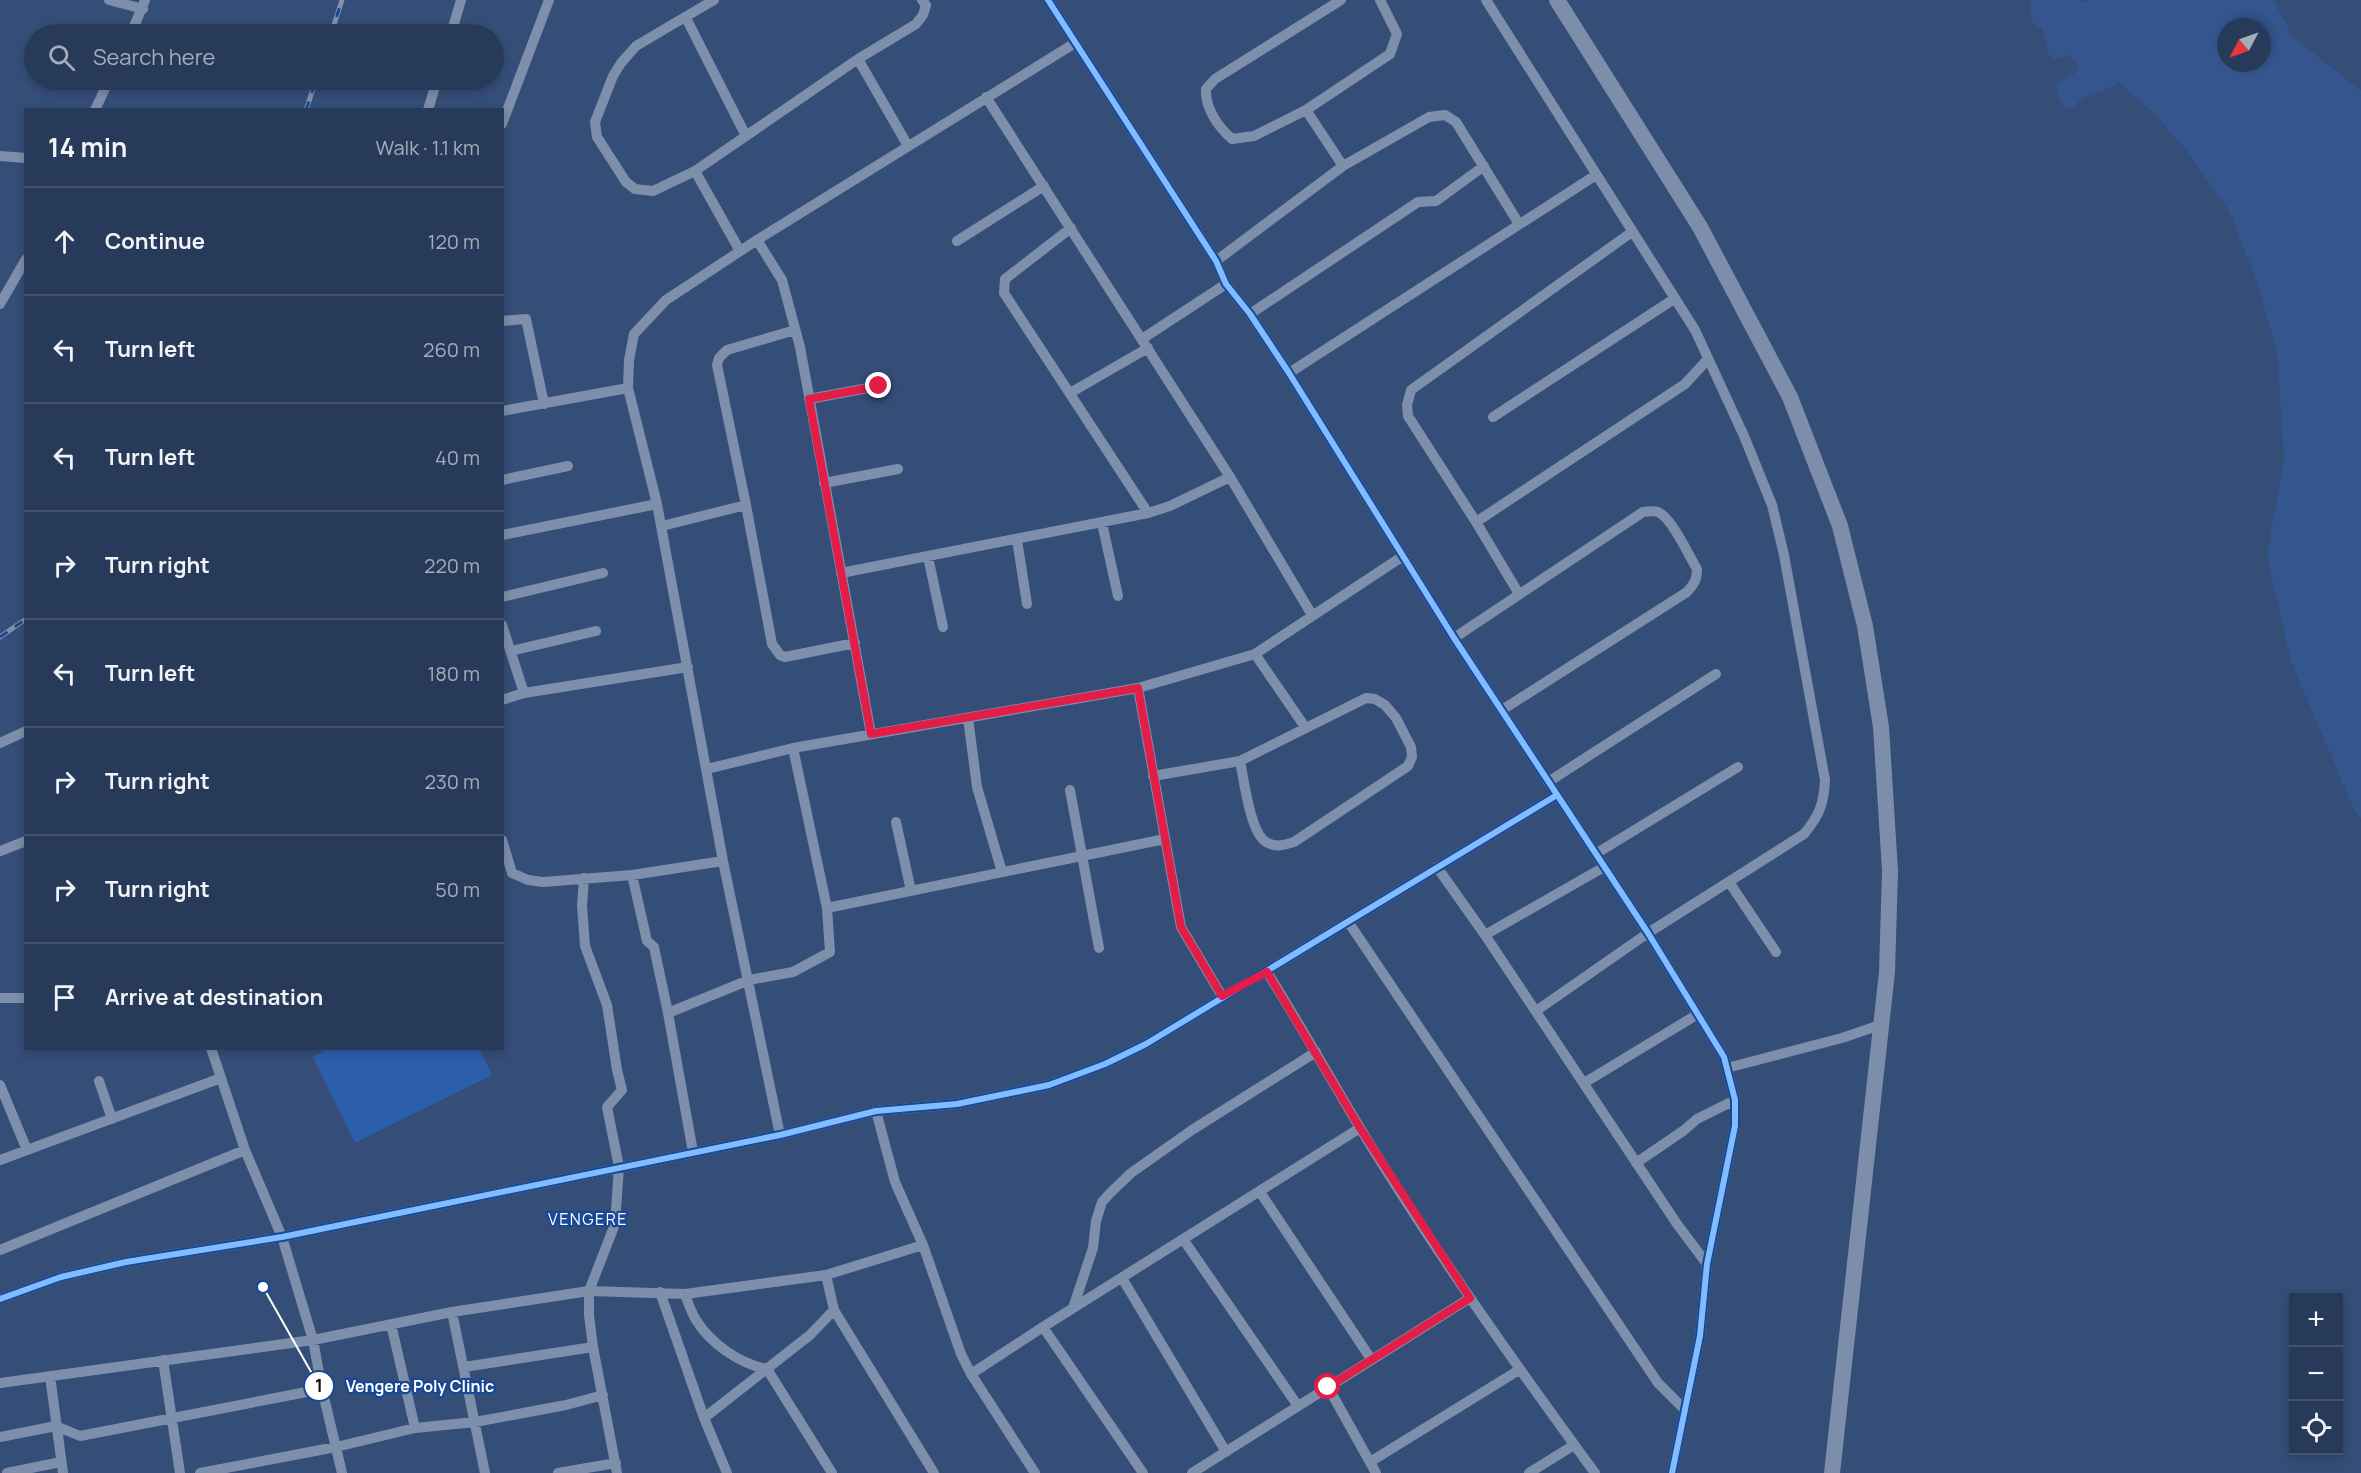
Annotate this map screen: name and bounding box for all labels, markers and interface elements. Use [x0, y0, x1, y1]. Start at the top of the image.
north arrow [2217, 18, 2271, 72]
search box [24, 24, 504, 90]
icon: search [45, 41, 78, 74]
text: Search here [93, 42, 215, 72]
text: 14 min [48, 129, 127, 165]
text: Walk · 1.1 km [376, 134, 480, 161]
icon: ahead [48, 225, 81, 258]
text: Continue [105, 226, 205, 256]
text: 120 m [428, 228, 480, 255]
icon: left [48, 333, 81, 366]
text: Turn left [105, 334, 195, 364]
text: 260 m [423, 336, 480, 363]
route end [865, 372, 891, 398]
icon: left [48, 441, 81, 474]
text: Turn left [105, 442, 195, 472]
text: 40 m [435, 444, 480, 471]
icon: right [48, 549, 81, 582]
text: Turn right [105, 550, 210, 580]
text: 220 m [424, 552, 480, 579]
icon: left [48, 657, 81, 690]
text: Turn left [105, 658, 195, 688]
text: 180 m [427, 660, 480, 687]
icon: right [48, 765, 81, 798]
text: Turn right [105, 766, 210, 796]
text: 230 m [424, 768, 480, 795]
icon: right [48, 873, 81, 906]
text: Turn right [105, 874, 210, 904]
text: 50 m [435, 876, 480, 903]
icon: arrive [48, 981, 81, 1014]
text: Arrive at destination [105, 982, 323, 1012]
district label: VENGERE [548, 1208, 628, 1230]
map controls [2289, 1293, 2343, 1455]
button: + [2289, 1293, 2343, 1347]
button: − [2289, 1347, 2343, 1401]
callout: Vengere Poly Clinic [304, 1369, 506, 1403]
text: 1 [315, 1373, 323, 1397]
route start [1314, 1373, 1340, 1399]
text: Vengere Poly Clinic [346, 1375, 494, 1397]
button: locate [2289, 1401, 2343, 1455]

